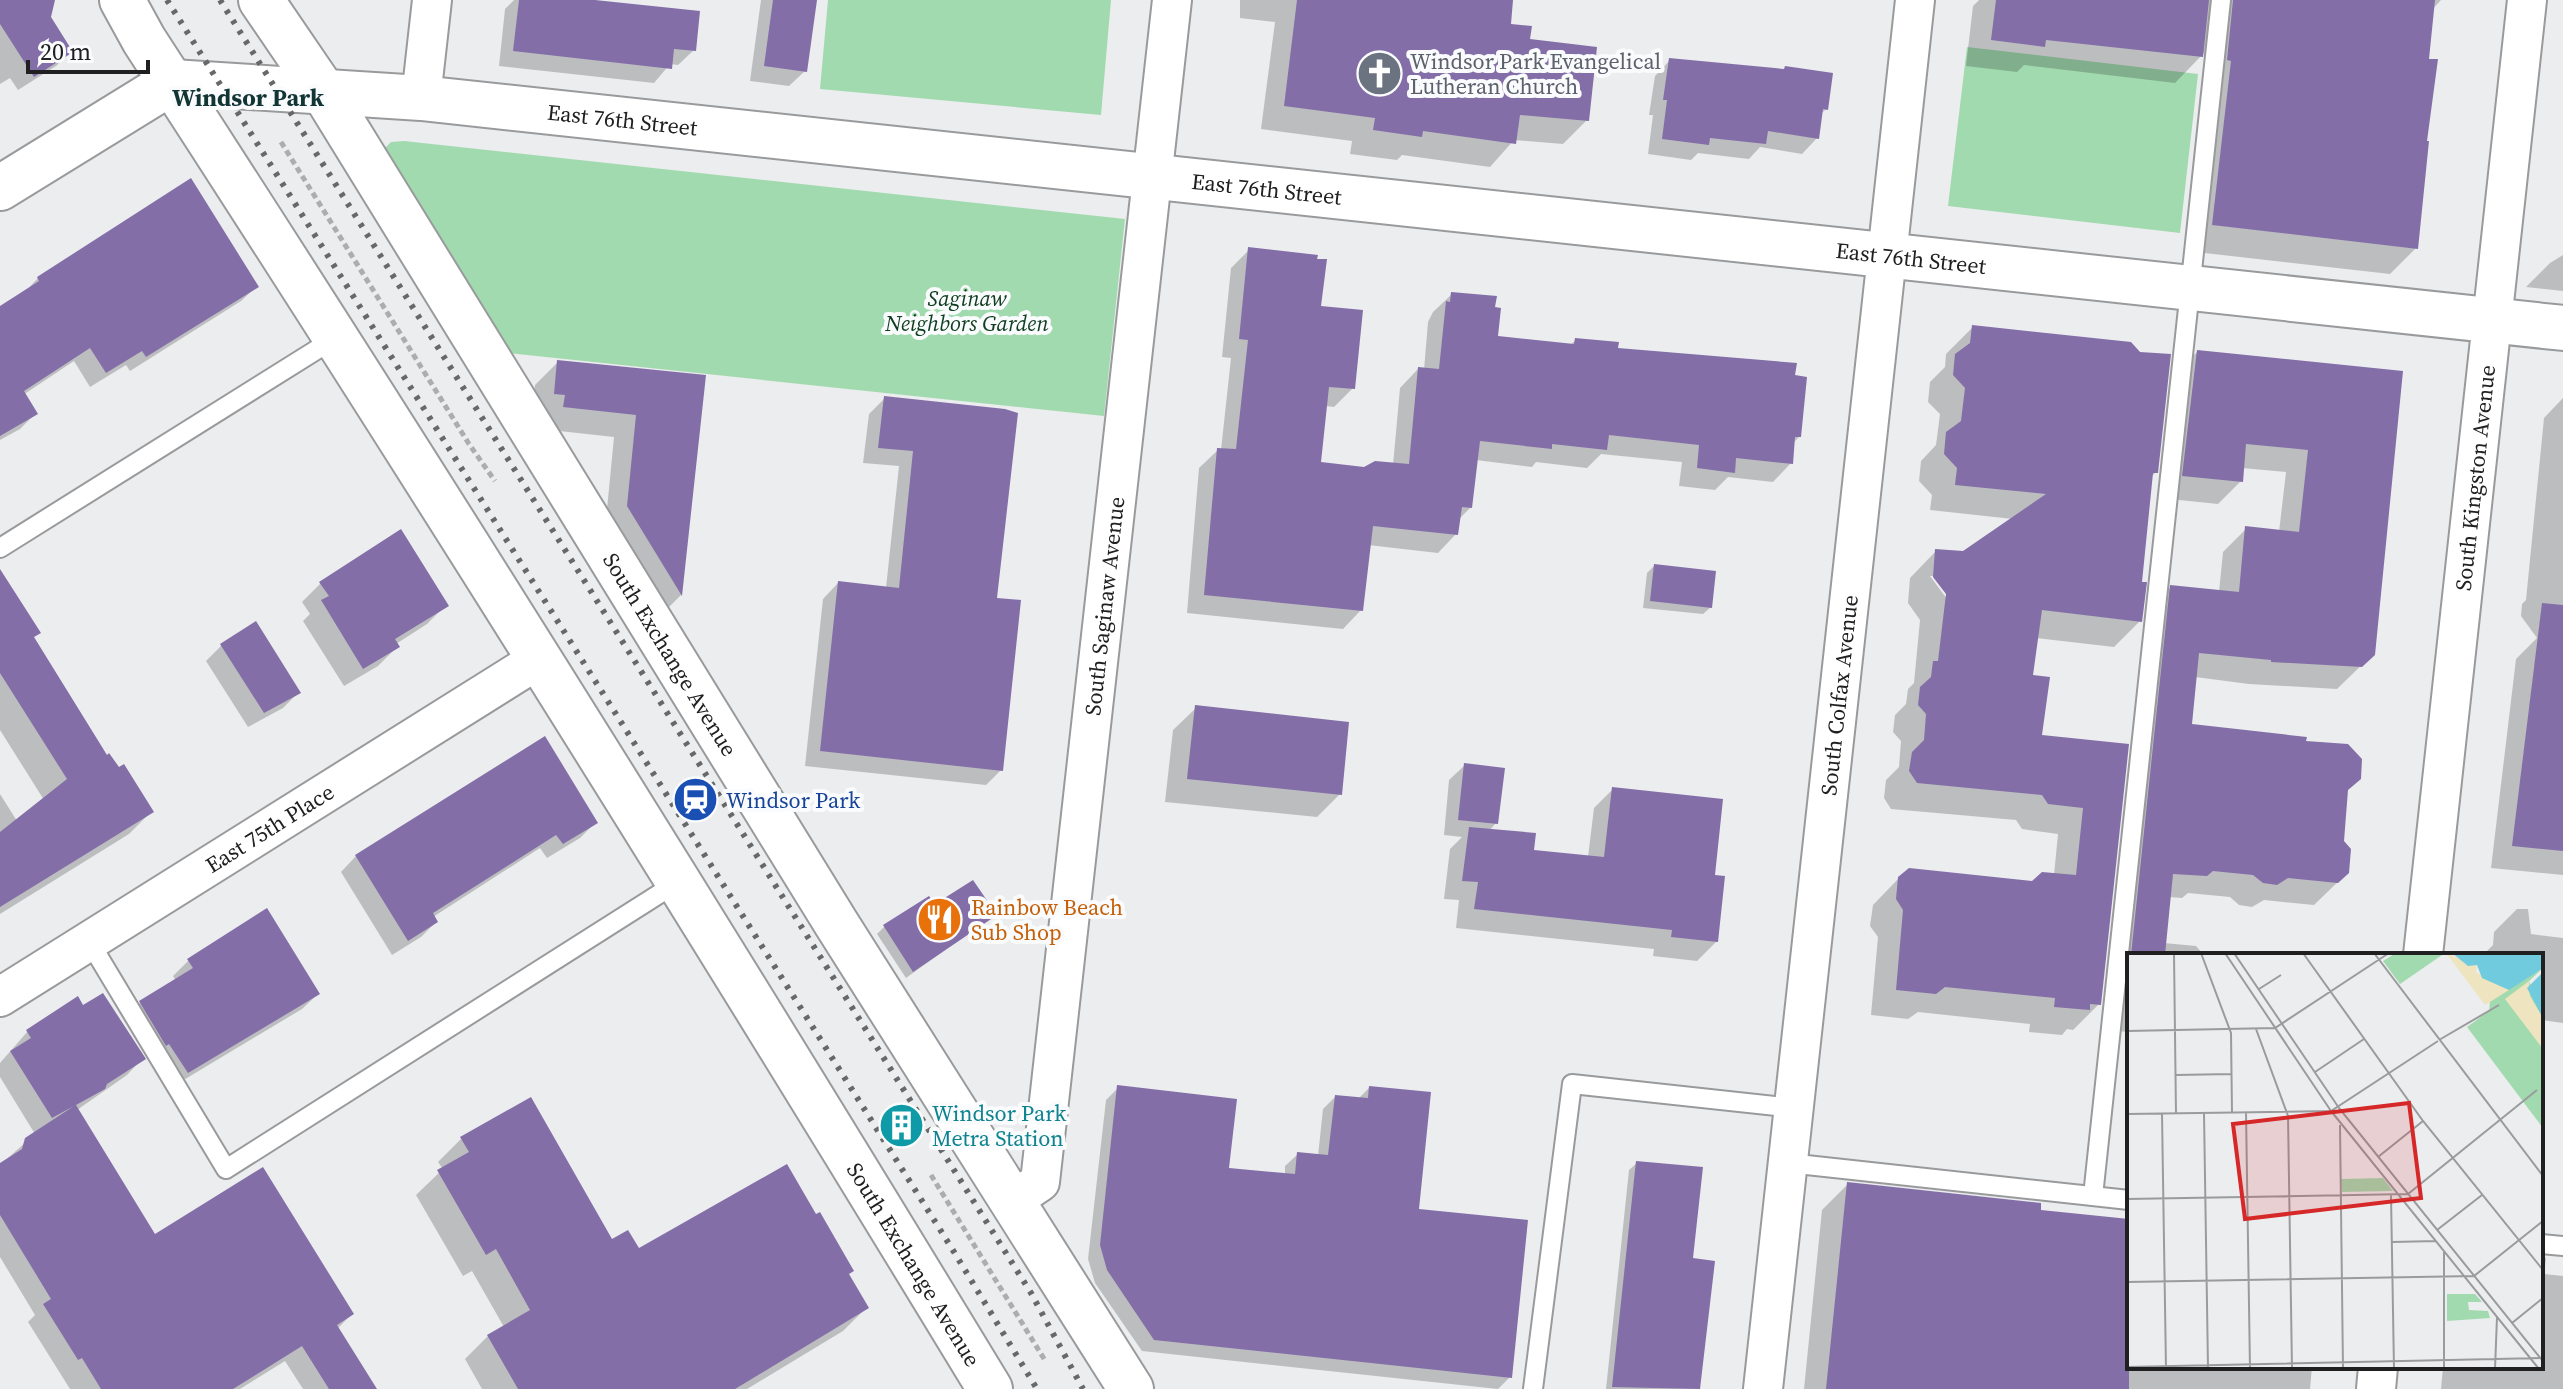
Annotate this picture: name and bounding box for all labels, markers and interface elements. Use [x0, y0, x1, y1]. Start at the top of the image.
scale bar [28, 24, 148, 74]
text: 20 m [40, 35, 91, 68]
place label: Windsor Park Evangelical Lutheran Church [1410, 46, 1661, 101]
church icon: Windsor Park Evangelical Lutheran Church [1355, 50, 1403, 98]
district label: Windsor Park [172, 81, 325, 114]
street label: East 76th Street [546, 97, 700, 143]
street label: East 76th Street [1190, 166, 1344, 212]
street label: East 76th Street [1834, 235, 1988, 281]
park label: Saginaw Neighbors Garden [884, 283, 1049, 338]
street label: South Kingston Avenue [2448, 363, 2502, 592]
street label: South Saginaw Avenue [1077, 495, 1131, 717]
street label: South Exchange Avenue [596, 547, 745, 762]
street label: South Colfax Avenue [1813, 593, 1865, 797]
street label: East 75th Place [199, 776, 339, 880]
station icon: Windsor Park [671, 776, 719, 824]
place label: Windsor Park [726, 785, 861, 815]
place label: Rainbow Beach Sub Shop [971, 892, 1123, 947]
restaurant icon: Rainbow Beach Sub Shop [916, 896, 964, 944]
inset map [2127, 953, 2543, 1369]
place label: Windsor Park Metra Station [932, 1098, 1067, 1153]
building icon: Windsor Park Metra Station [877, 1102, 925, 1150]
street label: South Exchange Avenue [840, 1157, 988, 1372]

